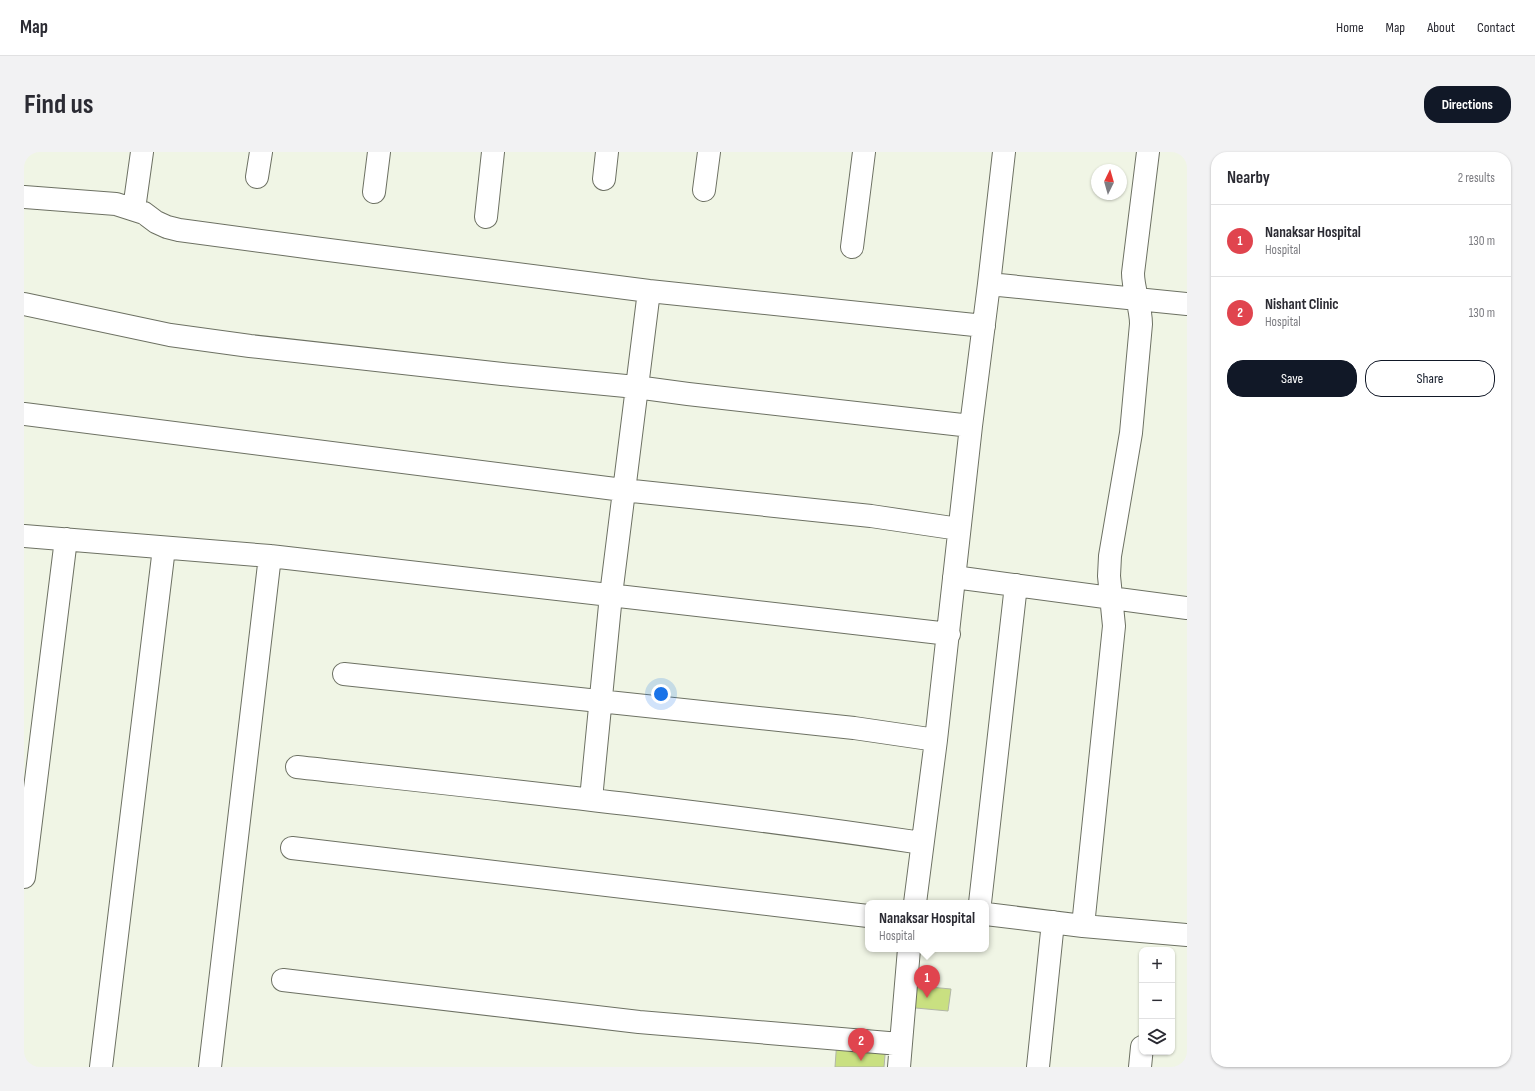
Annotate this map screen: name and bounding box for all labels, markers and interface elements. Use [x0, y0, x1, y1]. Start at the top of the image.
text: Map [20, 16, 48, 39]
text: Home [1336, 19, 1364, 36]
text: Map [1386, 19, 1405, 36]
text: About [1427, 19, 1455, 36]
text: Contact [1477, 19, 1515, 36]
button: Directions [1424, 86, 1511, 123]
text: Find us [24, 88, 93, 121]
north arrow [1091, 164, 1127, 200]
text: Nearby [1227, 168, 1270, 188]
text: 2 results [1458, 170, 1495, 186]
text: Nanaksar Hospital [1265, 223, 1361, 242]
text: 1 [1237, 233, 1243, 249]
text: 130 m [1469, 233, 1495, 249]
text: Hospital [1265, 242, 1301, 258]
text: Nishant Clinic [1265, 295, 1339, 314]
text: 2 [1237, 305, 1243, 321]
text: 130 m [1469, 305, 1495, 321]
text: Hospital [1265, 314, 1301, 330]
button: Save [1227, 360, 1357, 397]
button: Share [1365, 360, 1495, 397]
your location [651, 684, 671, 704]
popup [865, 900, 989, 952]
text: Nanaksar Hospital [879, 909, 975, 928]
text: Hospital [879, 928, 915, 944]
map controls [1139, 947, 1175, 1055]
button: + [1139, 947, 1175, 983]
pin: 1 [914, 965, 940, 998]
button: − [1139, 983, 1175, 1019]
button: layers [1139, 1019, 1175, 1055]
pin: 2 [848, 1028, 874, 1061]

